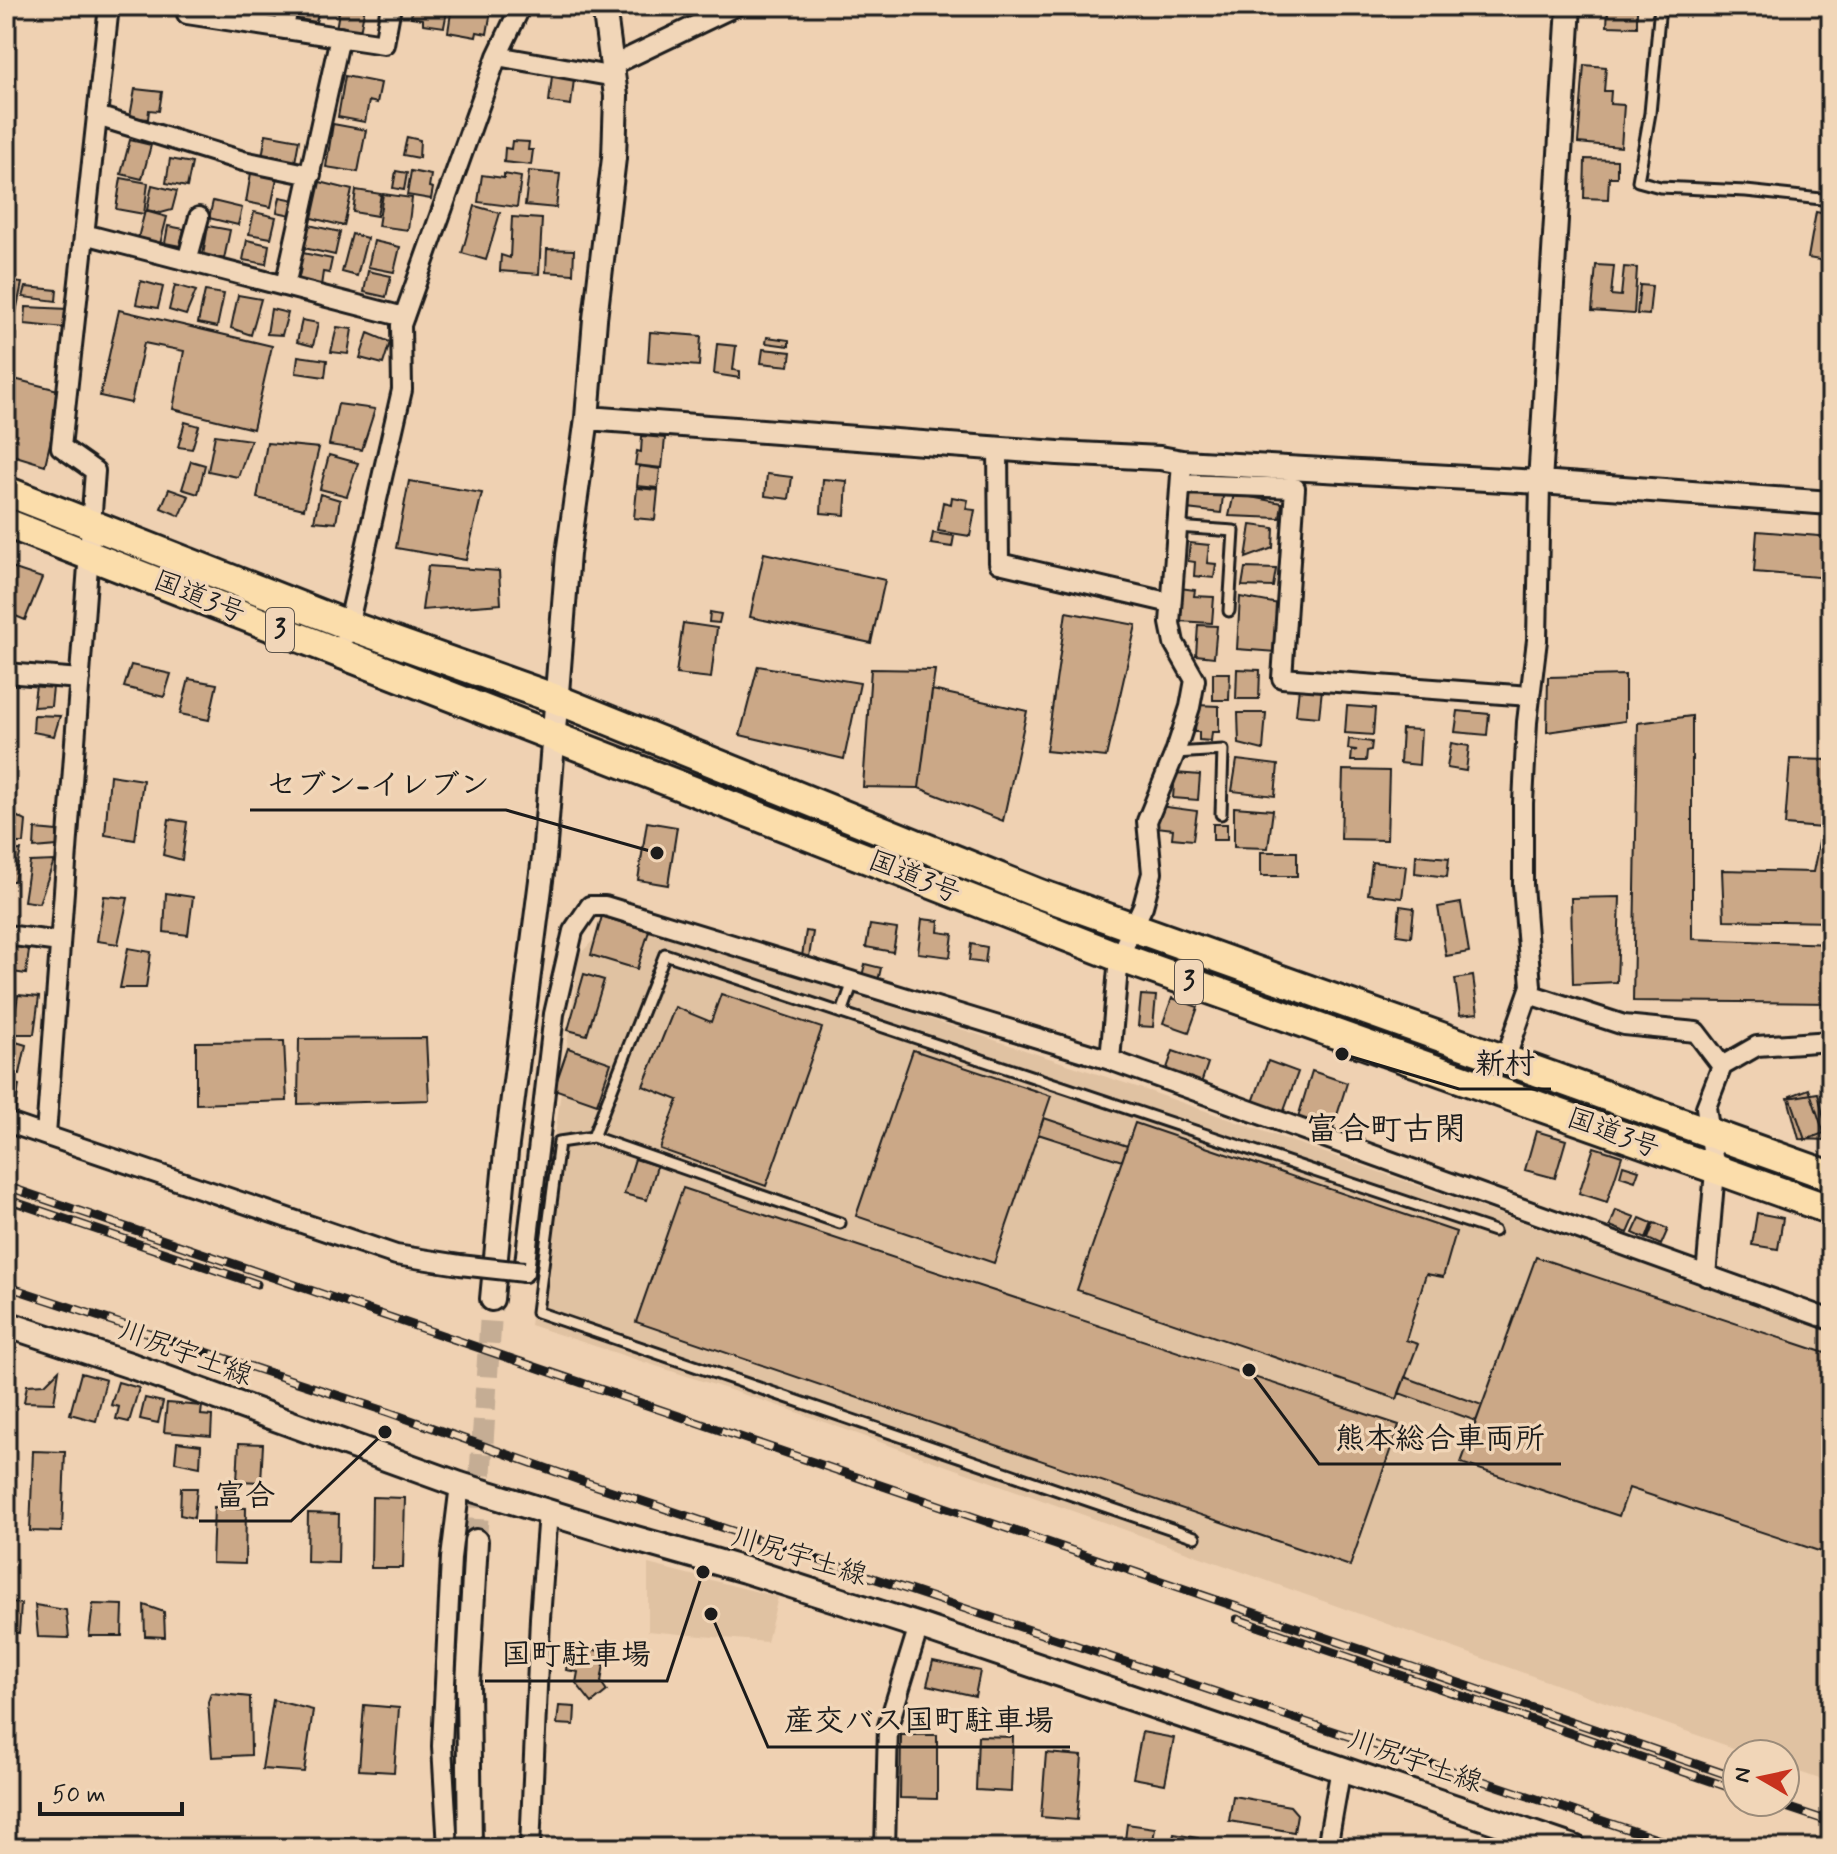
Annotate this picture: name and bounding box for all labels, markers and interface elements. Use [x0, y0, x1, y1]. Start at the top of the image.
street label: 国道3号 [147, 563, 251, 633]
road number: 3 [266, 608, 294, 652]
callout: セブン-イレブン [250, 756, 506, 810]
text: セブン-イレブン [266, 766, 490, 805]
street label: 国道3号 [862, 843, 966, 913]
road number: 3 [1175, 960, 1203, 1004]
callout: 新村 [1459, 1035, 1551, 1089]
text: 新村 [1475, 1045, 1535, 1084]
street label: 国道3号 [1561, 1100, 1665, 1168]
district label: 富合町古閑 [1306, 1109, 1466, 1151]
street label: 川尻宇土線 [113, 1313, 257, 1395]
callout: 熊本総合車両所 [1319, 1410, 1561, 1464]
text: 熊本総合車両所 [1335, 1420, 1545, 1459]
callout: 富合 [199, 1467, 291, 1521]
text: 富合 [215, 1477, 275, 1516]
street label: 川尻宇土線 [727, 1519, 871, 1595]
callout: 国町駐車場 [485, 1627, 667, 1681]
text: 国町駐車場 [501, 1636, 651, 1675]
callout: 産交バス国町駐車場 [768, 1693, 1070, 1747]
text: 産交バス国町駐車場 [784, 1702, 1054, 1741]
street label: 川尻宇土線 [1343, 1722, 1487, 1802]
north arrow [1721, 1738, 1801, 1818]
scale bar [40, 1766, 182, 1816]
text: N [1728, 1766, 1758, 1785]
text: 50 m [52, 1780, 106, 1811]

